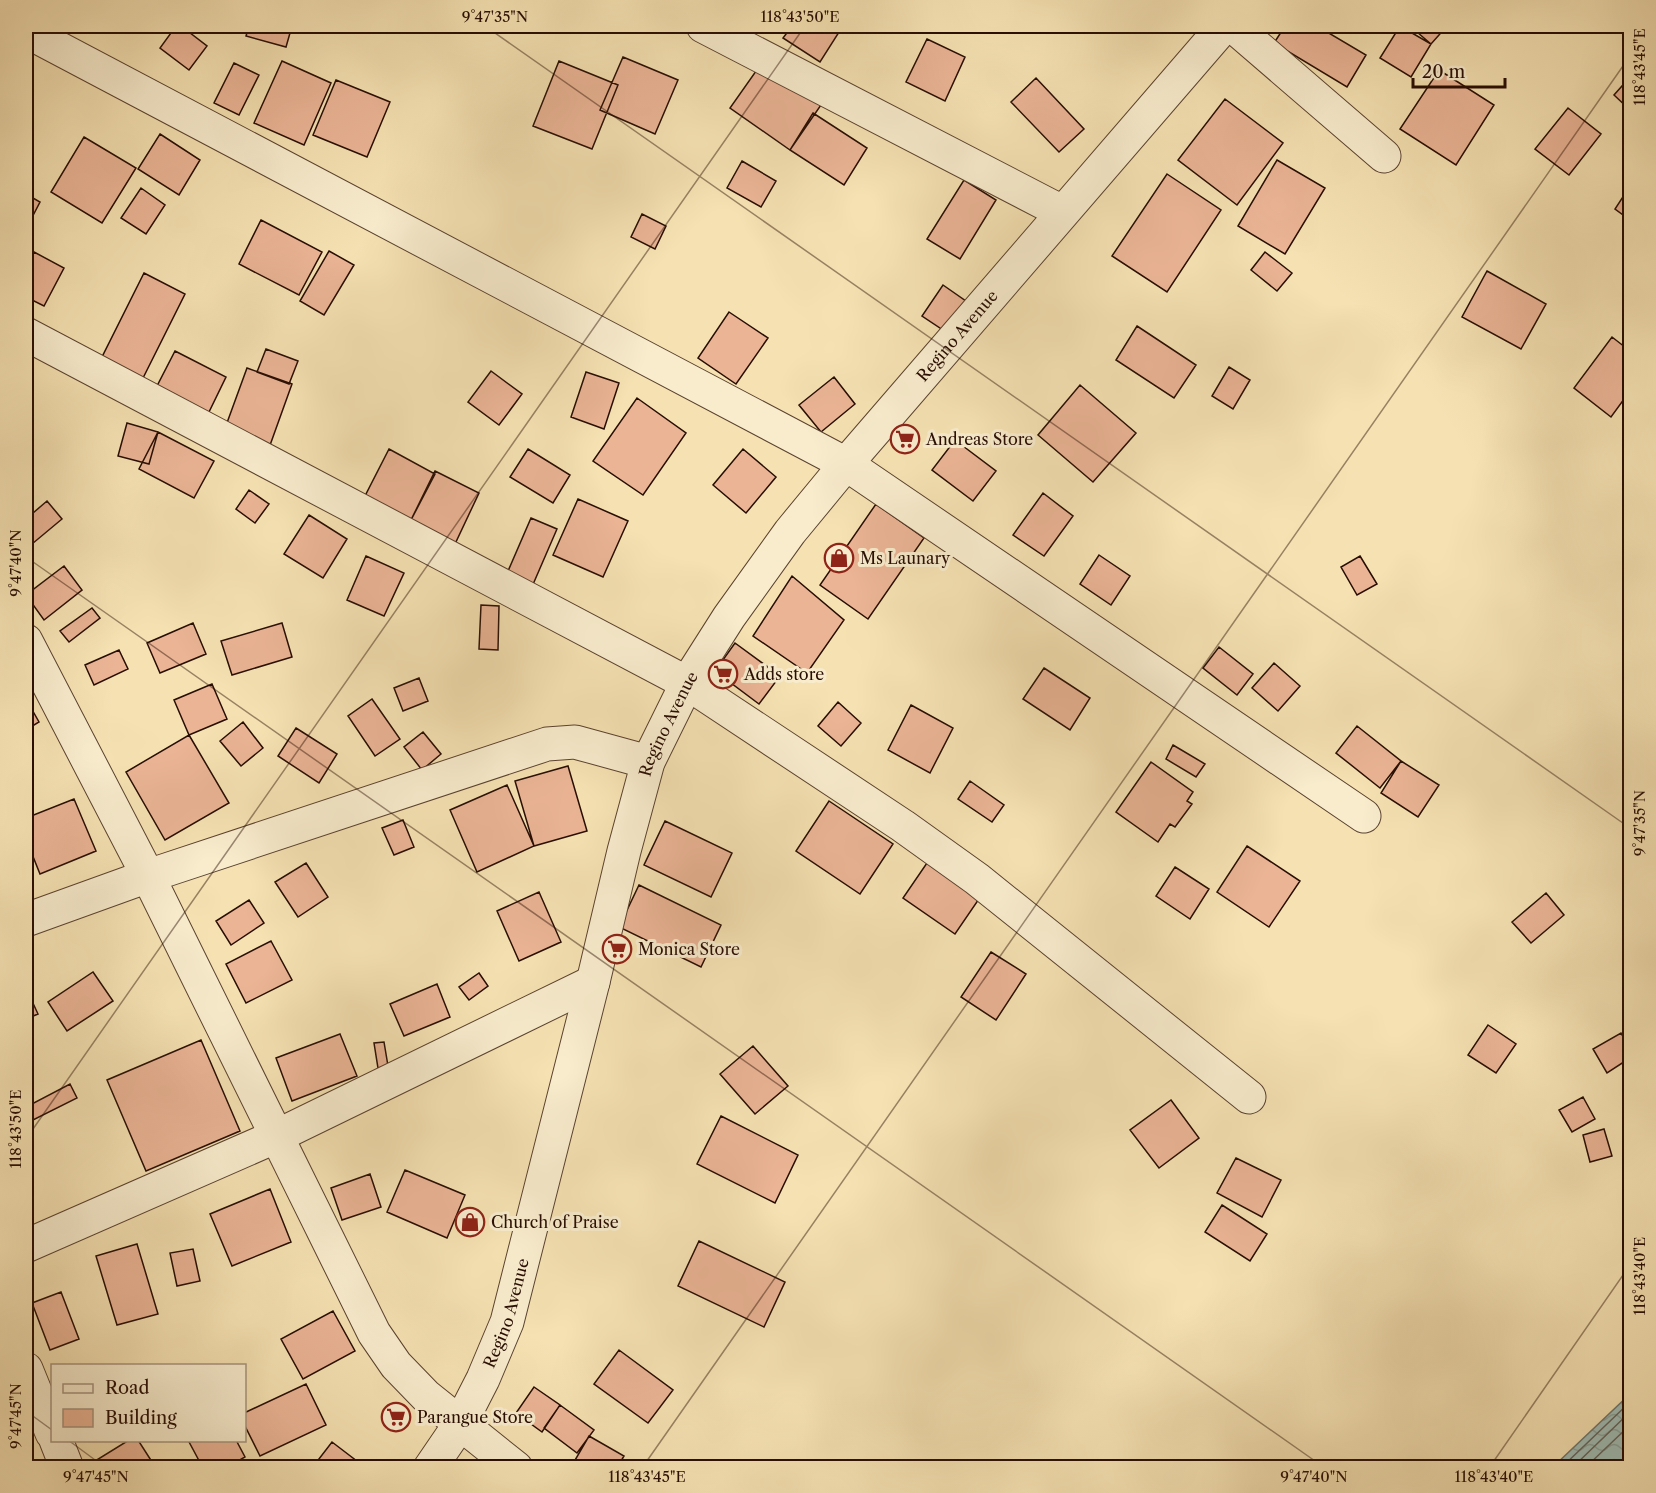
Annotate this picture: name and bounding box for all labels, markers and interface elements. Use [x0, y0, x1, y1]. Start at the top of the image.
text: 9°47'35"N [462, 7, 528, 26]
text: 118°43'50"E [760, 7, 840, 26]
text: 118°43'45"E [1630, 28, 1649, 106]
scale bar [1413, 51, 1504, 89]
text: 20 m [1422, 61, 1466, 83]
street label: Regino Avenue [912, 286, 1002, 385]
supermarket icon: Andreas Store [889, 423, 921, 455]
place label: Andreas Store [925, 429, 1033, 449]
text: 9°47'40"N [6, 529, 25, 597]
shop icon: Ms Launary [823, 542, 855, 574]
place label: Ms Launary [860, 548, 951, 568]
supermarket icon: Adds store [707, 658, 739, 690]
place label: Adds store [743, 664, 824, 684]
street label: Regino Avenue [635, 668, 702, 778]
text: 9°47'35"N [1630, 790, 1649, 856]
supermarket icon: Monica Store [601, 933, 633, 965]
place label: Monica Store [638, 939, 740, 959]
text: 118°43'50"E [6, 1089, 25, 1169]
shop icon: Church of Praise [454, 1206, 486, 1238]
place label: Church of Praise [491, 1212, 619, 1232]
text: 118°43'40"E [1630, 1237, 1649, 1315]
street label: Regino Avenue [479, 1256, 533, 1371]
legend [51, 1364, 246, 1442]
text: Road [105, 1377, 150, 1399]
text: 9°47'45"N [6, 1383, 25, 1449]
supermarket icon: Parangue Store [380, 1401, 412, 1433]
text: Building [105, 1407, 177, 1429]
place label: Parangue Store [417, 1407, 533, 1427]
text: 9°47'45"N [63, 1467, 129, 1486]
text: 118°43'45"E [608, 1467, 686, 1486]
text: 9°47'40"N [1280, 1467, 1348, 1486]
text: 118°43'40"E [1455, 1467, 1533, 1486]

